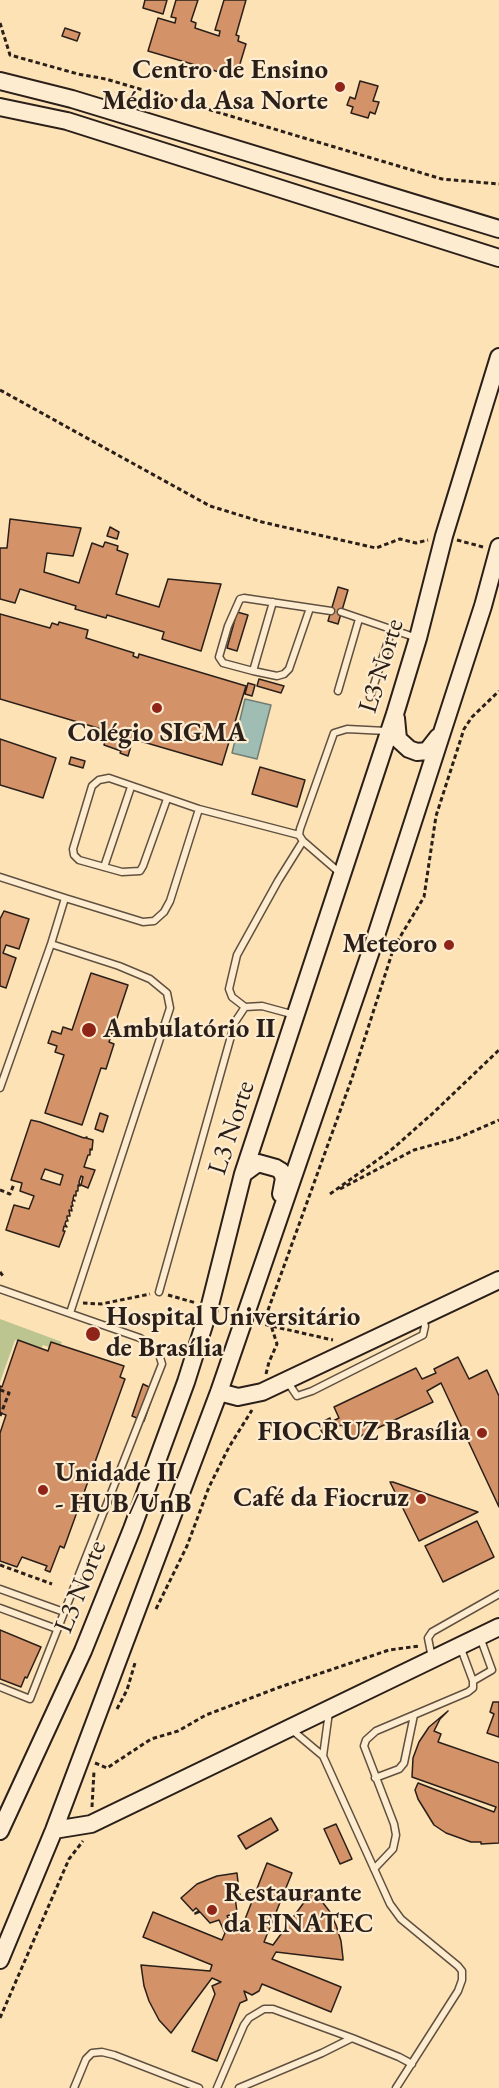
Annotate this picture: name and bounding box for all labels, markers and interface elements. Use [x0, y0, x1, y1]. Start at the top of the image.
place label: Centro de Ensino Médio da Asa Norte [102, 55, 328, 118]
marker: Centro de Ensino Médio da Asa Norte [333, 80, 347, 94]
street label: L3 Norte [352, 615, 412, 717]
marker: Colégio SIGMA [150, 701, 164, 715]
place label: Colégio SIGMA [67, 718, 247, 750]
place label: Meteoro [342, 929, 437, 961]
marker: Meteoro [442, 938, 456, 952]
place label: Ambulatório II [103, 1014, 275, 1046]
marker: Ambulatório II [80, 1021, 98, 1039]
street label: L3 Norte [202, 1077, 262, 1179]
place label: Hospital Universitário de Brasília [106, 1302, 360, 1365]
marker: Hospital Universitário de Brasília [84, 1325, 102, 1343]
place label: FIOCRUZ Brasília [257, 1417, 470, 1449]
marker: FIOCRUZ Brasília [475, 1426, 489, 1440]
place label: Unidade II - HUB/UnB [55, 1458, 192, 1521]
marker: Unidade II - HUB/UnB [36, 1483, 50, 1497]
place label: Café da Fiocruz [233, 1483, 409, 1515]
marker: Café da Fiocruz [414, 1492, 428, 1506]
street label: L3 Norte [48, 1536, 114, 1638]
place label: Restaurante da FINATEC [224, 1878, 374, 1941]
marker: Restaurante da FINATEC [205, 1903, 219, 1917]

